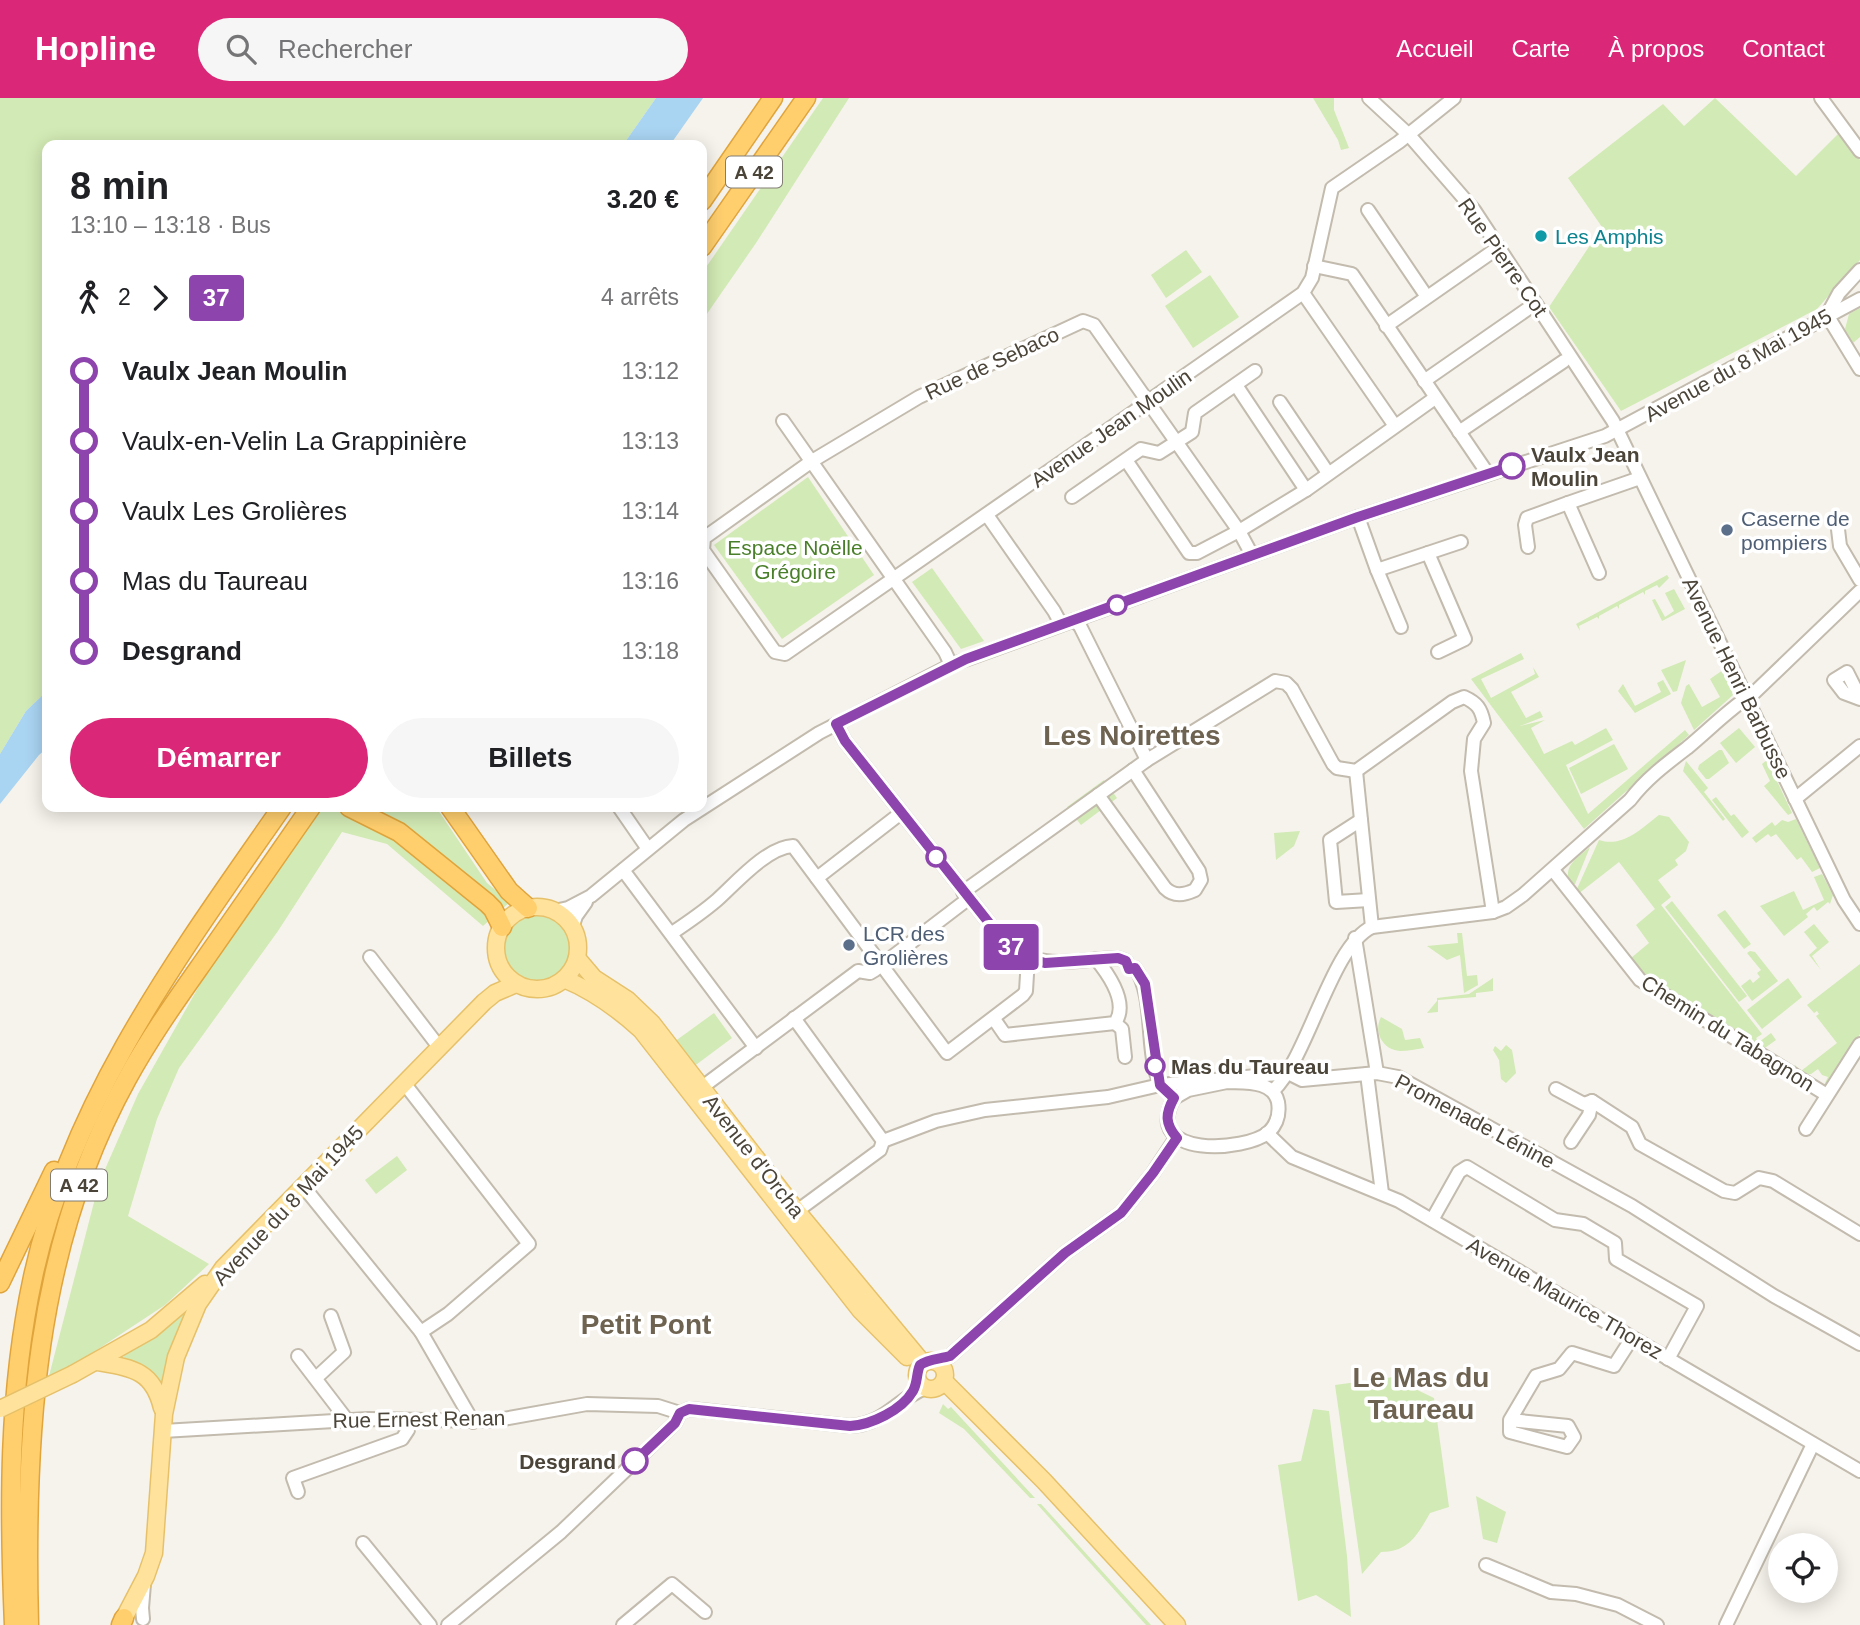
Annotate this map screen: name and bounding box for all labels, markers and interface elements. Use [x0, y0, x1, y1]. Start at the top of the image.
search box [198, 18, 688, 81]
text: Hopline [35, 30, 156, 67]
icon: search [222, 30, 260, 68]
text: Rechercher [278, 34, 412, 64]
text: Accueil [1396, 35, 1474, 62]
text: Carte [1512, 35, 1570, 62]
text: À propos [1608, 35, 1704, 62]
text: Contact [1742, 35, 1825, 62]
road number: A 42 [726, 156, 782, 188]
text: 8 min [70, 165, 169, 207]
text: 3.20 € [607, 184, 679, 214]
street label: Rue Pierre Cot [1454, 194, 1552, 321]
text: 13:10 – 13:18 · Bus [70, 212, 271, 238]
place label: Les Amphis [1555, 225, 1664, 248]
marker: Les Amphis [1533, 228, 1549, 244]
icon: walk [70, 279, 108, 317]
icon: forward [141, 279, 179, 317]
text: 2 [118, 284, 131, 310]
text: 37 [203, 284, 230, 311]
text: 4 arrêts [601, 284, 679, 310]
street label: Avenue du 8 Mai 1945 [1641, 304, 1835, 426]
street label: Rue de Sebaco [922, 322, 1062, 404]
text: Vaulx Jean Moulin [122, 356, 347, 386]
text: 13:12 [621, 358, 679, 384]
street label: Avenue Jean Moulin [1027, 364, 1195, 492]
text: Vaulx-en-Velin La Grappinière [122, 426, 467, 456]
text: 13:13 [621, 428, 679, 454]
place label: Vaulx Jean Moulin [1531, 443, 1640, 490]
marker: Vaulx Jean Moulin [1499, 453, 1525, 479]
text: Vaulx Les Grolières [122, 496, 347, 526]
text: 13:14 [621, 498, 679, 524]
place label: Caserne de pompiers [1741, 507, 1850, 554]
marker: Caserne de pompiers [1719, 522, 1735, 538]
park label: Espace Noëlle Grégoire [727, 536, 863, 583]
text: Mas du Taureau [122, 566, 308, 596]
text: 13:16 [621, 568, 679, 594]
street label: Avenue Henri Barbusse [1678, 573, 1796, 783]
unlabelled marker [1107, 595, 1127, 615]
text: Desgrand [122, 636, 242, 666]
text: 13:18 [621, 638, 679, 664]
button: Démarrer [70, 718, 368, 798]
button: Billets [382, 718, 679, 798]
district label: Les Noirettes [1043, 720, 1221, 751]
unlabelled marker [926, 847, 946, 867]
place label: LCR des Grolières [863, 922, 948, 969]
line badge: 37 [979, 924, 1042, 970]
text: 37 [998, 933, 1024, 960]
marker: LCR des Grolières [841, 937, 857, 953]
street label: Chemin du Tabagnon [1637, 970, 1819, 1096]
place label: Mas du Taureau [1171, 1055, 1329, 1078]
marker: Mas du Taureau [1145, 1056, 1165, 1076]
street label: Promenade Lénine [1391, 1069, 1559, 1173]
street label: Avenue d'Orcha [699, 1090, 809, 1222]
street label: Avenue du 8 Mai 1945 [208, 1120, 368, 1290]
road number: A 42 [51, 1170, 107, 1200]
street label: Avenue Maurice Thorez [1463, 1232, 1667, 1364]
district label: Petit Pont [581, 1309, 711, 1340]
district label: Le Mas du Taureau [1353, 1362, 1489, 1425]
street label: Rue Ernest Renan [332, 1406, 506, 1432]
marker: Desgrand [622, 1448, 648, 1474]
place label: Desgrand [519, 1450, 616, 1473]
map controls [1768, 1533, 1838, 1603]
button: locate [1768, 1533, 1838, 1603]

